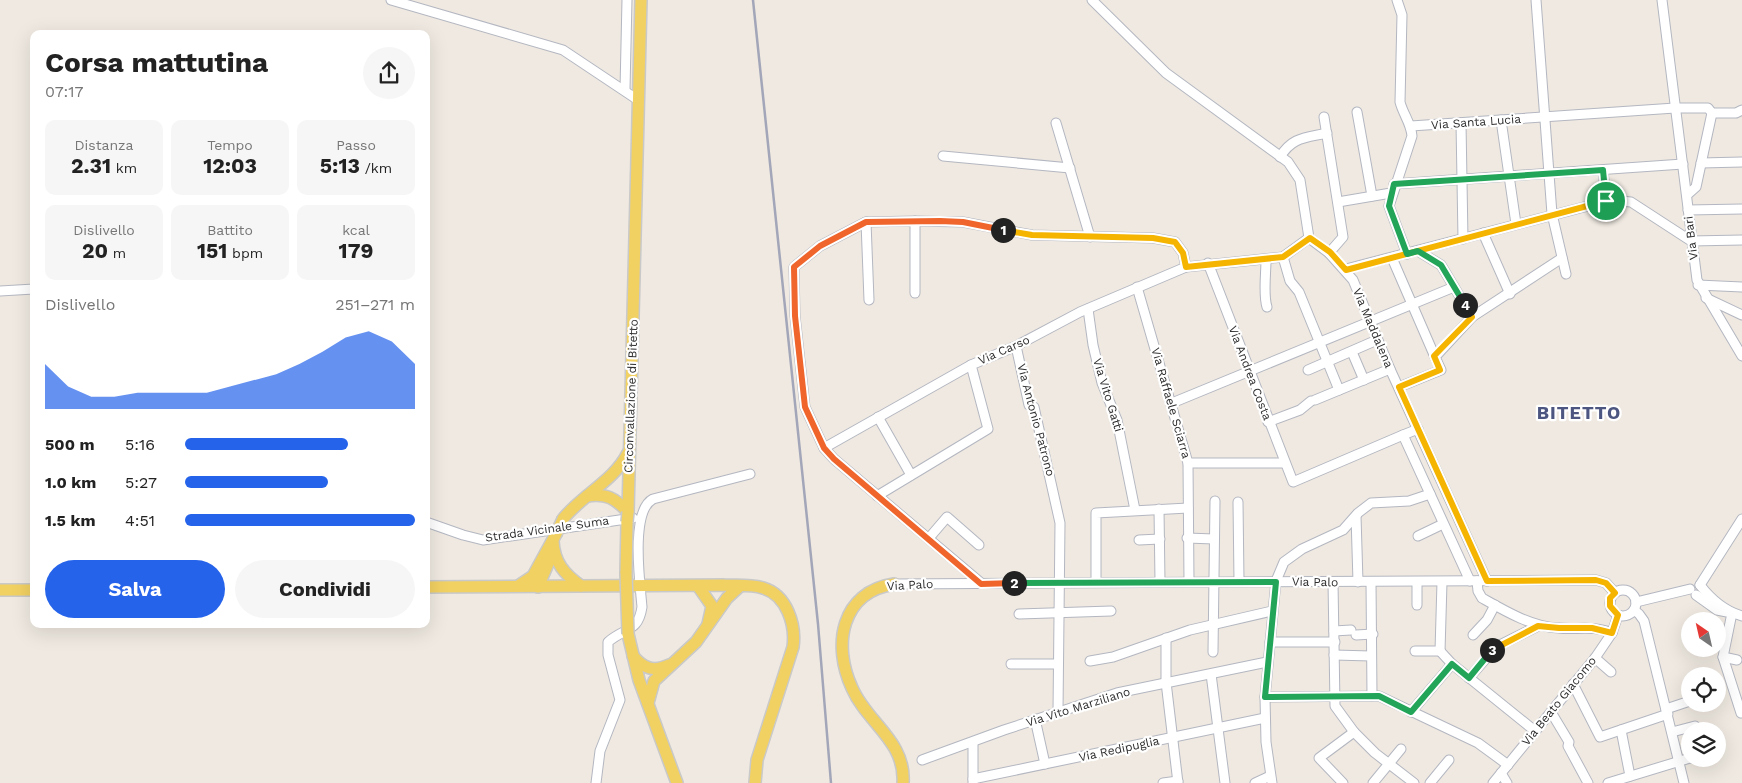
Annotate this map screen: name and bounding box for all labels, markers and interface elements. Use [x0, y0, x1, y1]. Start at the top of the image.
text: Corsa mattutina [45, 46, 268, 79]
button: share [363, 47, 415, 99]
text: 07:17 [45, 82, 84, 101]
street label: Via Santa Lucia [1431, 112, 1522, 132]
text: Distanza [75, 137, 133, 153]
text: Tempo [207, 137, 253, 153]
text: Passo [336, 137, 376, 153]
text: 2.31 [71, 153, 111, 178]
text: 12:03 [203, 153, 257, 178]
text: 5:13 [320, 153, 360, 178]
text: km [111, 160, 137, 176]
text: /km [360, 160, 392, 176]
pin [1585, 180, 1627, 222]
icon: arrive [1592, 187, 1620, 215]
street label: Via Bari [1681, 215, 1701, 261]
pin: 1 [990, 218, 1016, 242]
text: Dislivello [73, 222, 135, 238]
text: Battito [207, 222, 253, 238]
text: kcal [342, 222, 370, 238]
text: 1 [1000, 222, 1007, 238]
text: 20 [82, 238, 108, 263]
text: 151 [197, 238, 227, 263]
text: 179 [339, 238, 373, 263]
text: m [108, 245, 126, 261]
text: bpm [227, 245, 263, 261]
street label: Via Maddalena [1350, 286, 1396, 370]
pin: 4 [1452, 292, 1478, 318]
text: Dislivello [45, 295, 115, 314]
text: 251–271 m [335, 295, 415, 314]
text: 4 [1461, 297, 1470, 313]
street label: Circonvallazione di Bitetto [621, 319, 641, 473]
street label: Via Andrea Costa [1226, 324, 1274, 422]
street label: Via Carso [976, 332, 1032, 368]
street label: Via Raffaele Sciarra [1148, 346, 1194, 460]
street label: Via Vito Gatti [1090, 357, 1126, 433]
street label: Via Antonio Patrono [1014, 362, 1058, 478]
district label: BITETTO [1537, 402, 1621, 423]
text: 500 m [45, 435, 95, 454]
text: 5:16 [125, 435, 155, 454]
text: 1.0 km [45, 473, 96, 492]
text: 5:27 [125, 473, 157, 492]
text: 1.5 km [45, 511, 95, 530]
text: 4:51 [125, 511, 155, 530]
street label: Strada Vicinale Suma [484, 513, 610, 545]
button: Salva [45, 560, 225, 618]
button: Condividi [235, 560, 415, 618]
pin: 2 [1002, 570, 1026, 596]
text: 2 [1010, 575, 1019, 591]
street label: Via Palo [1292, 575, 1338, 589]
street label: Via Palo [886, 577, 934, 593]
north arrow [1681, 612, 1726, 658]
map controls [1681, 612, 1726, 767]
pin: 3 [1480, 638, 1504, 662]
text: 3 [1488, 642, 1497, 658]
street label: Via Beato Giacomo [1519, 654, 1599, 748]
button: locate [1681, 667, 1726, 712]
street label: Via Vito Marziliano [1024, 684, 1132, 730]
button: layers [1681, 722, 1726, 767]
street label: Via Redipuglia [1077, 734, 1161, 764]

